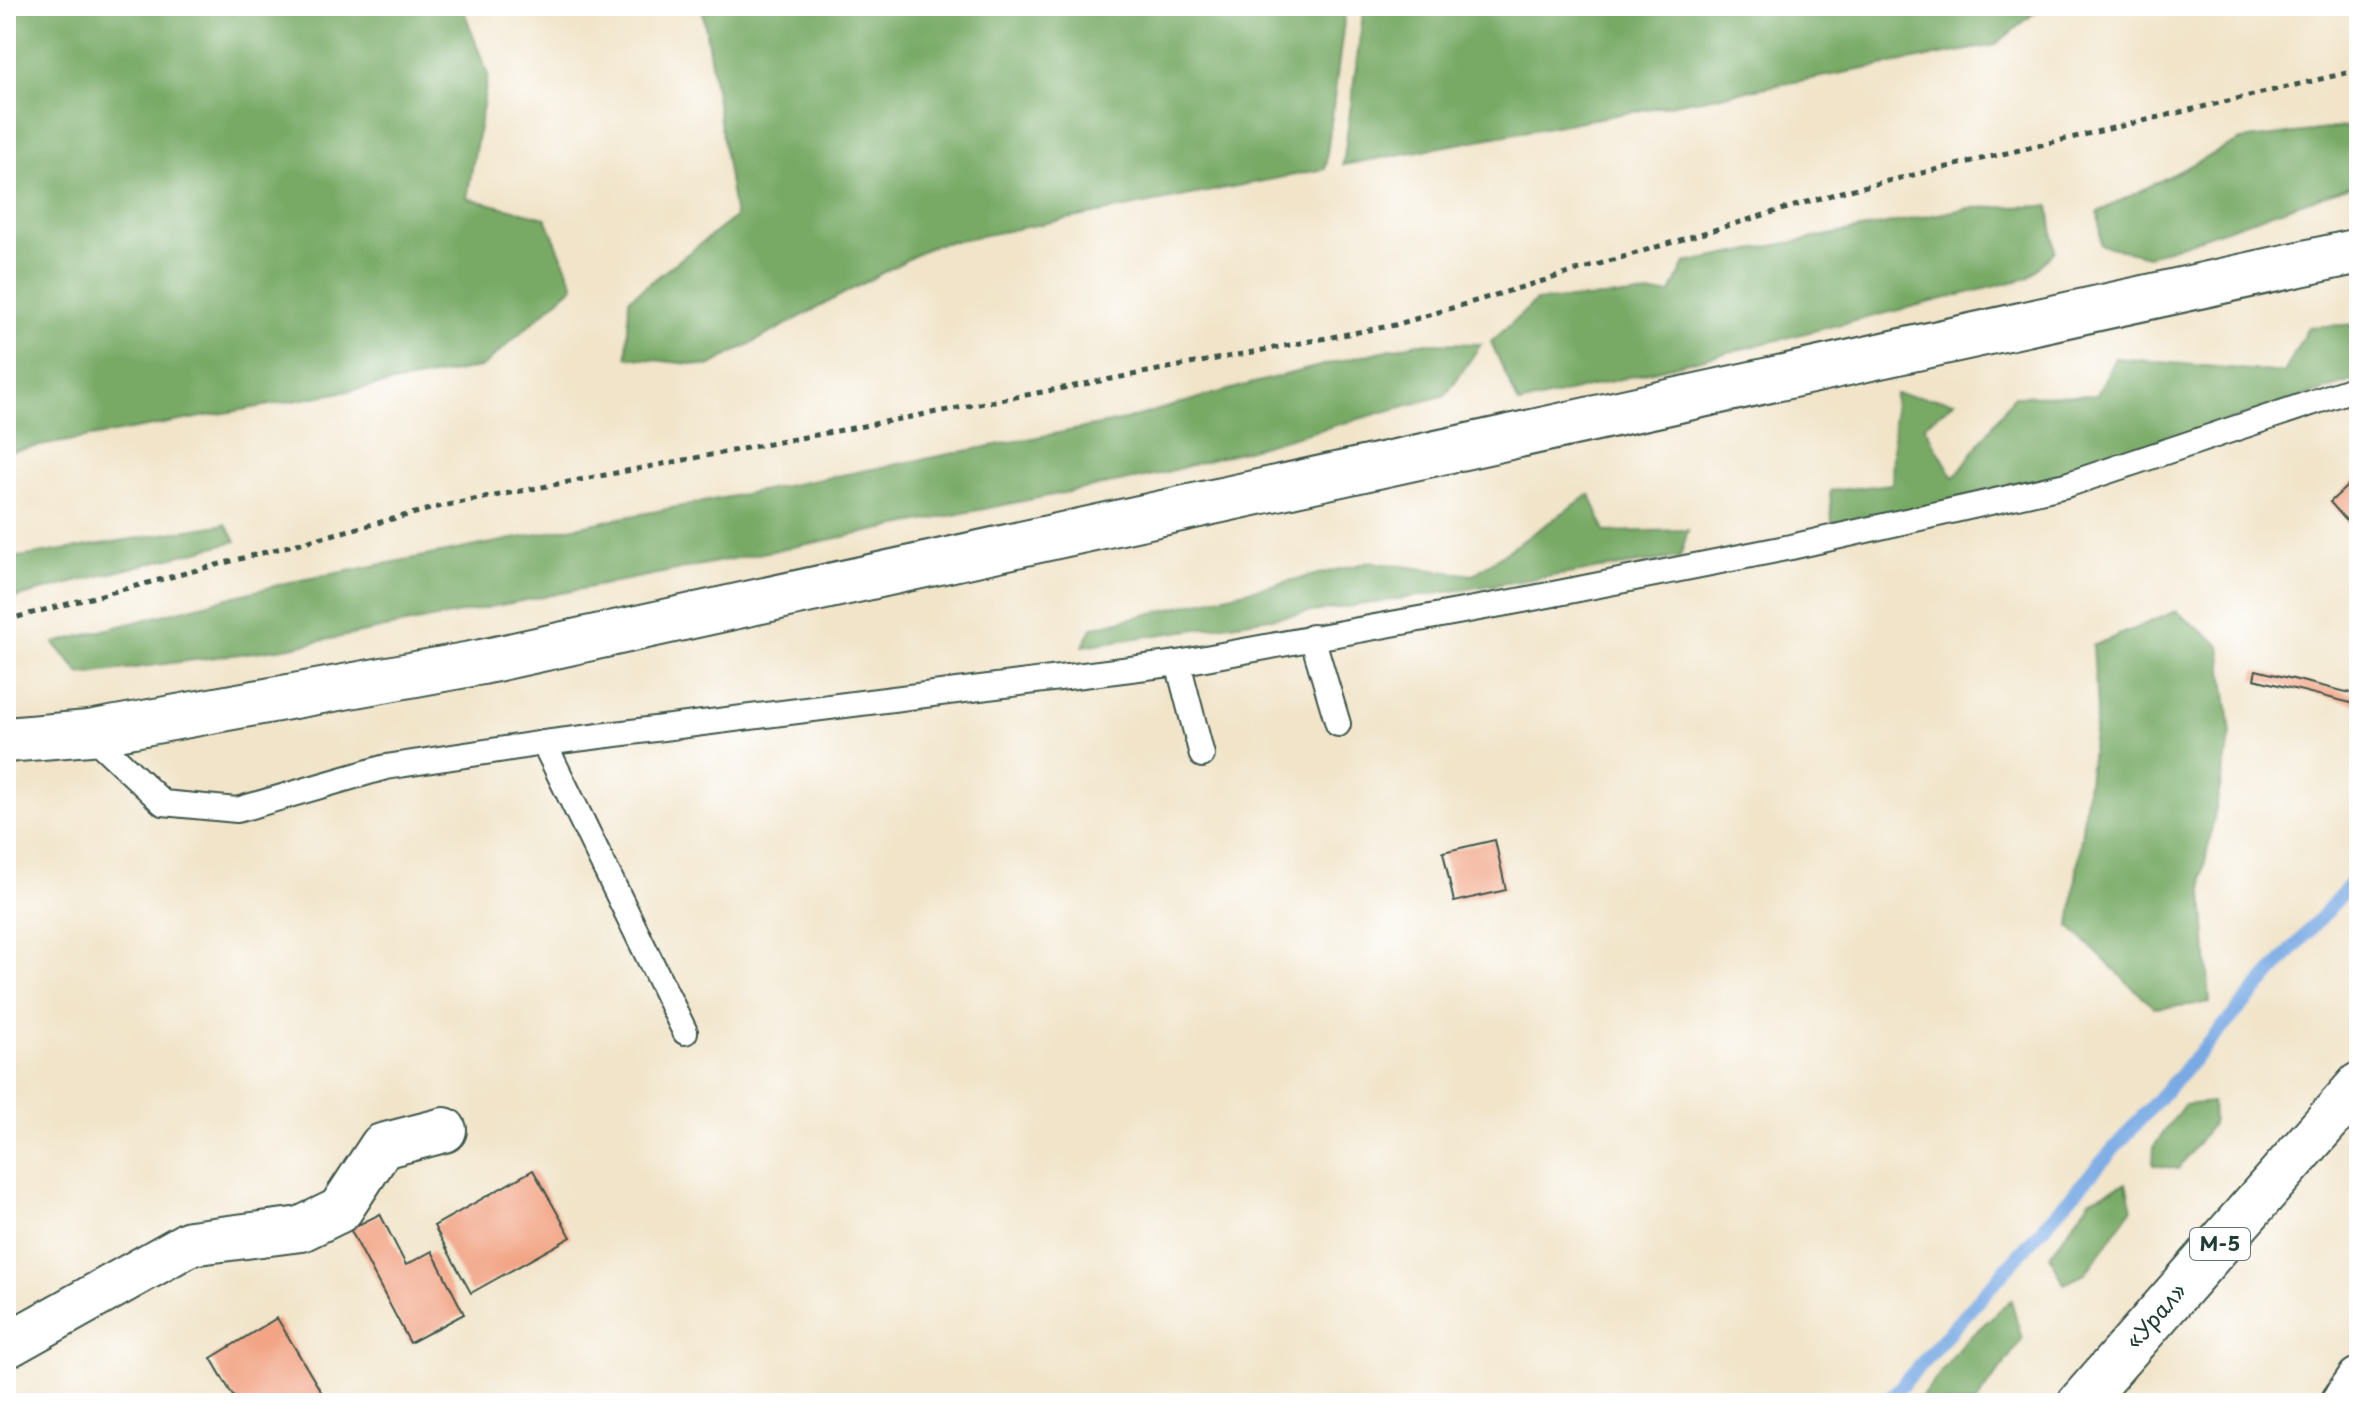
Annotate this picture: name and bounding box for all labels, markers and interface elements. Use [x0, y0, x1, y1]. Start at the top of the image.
road number: М-5 [2190, 1228, 2250, 1260]
street label: «Урал» [2117, 1275, 2193, 1355]

